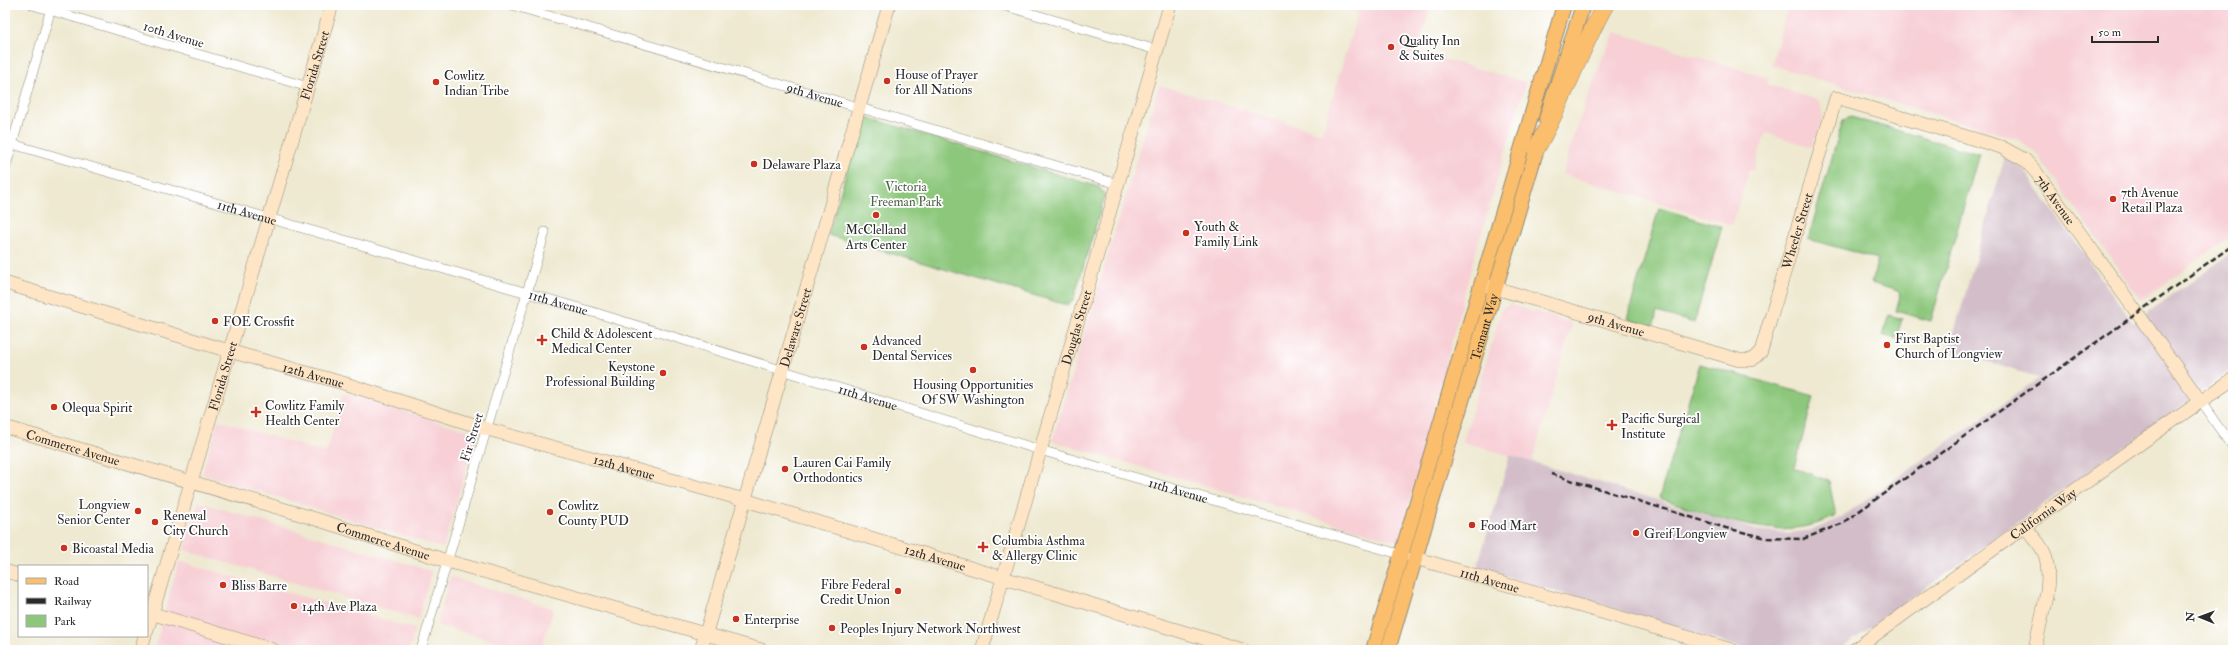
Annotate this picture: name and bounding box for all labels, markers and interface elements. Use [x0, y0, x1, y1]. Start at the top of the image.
street label: 10th Avenue [141, 18, 207, 52]
scale bar [2092, 18, 2158, 44]
text: 50 m [2098, 25, 2122, 40]
street label: Florida Street [297, 29, 333, 102]
place label: Quality Inn & Suites [1399, 33, 1460, 64]
marker: Quality Inn & Suites [1386, 42, 1396, 52]
place label: House of Prayer for All Nations [895, 67, 978, 98]
place label: Cowlitz Indian Tribe [444, 68, 509, 99]
marker: House of Prayer for All Nations [882, 76, 892, 86]
marker: Cowlitz Indian Tribe [431, 77, 441, 87]
street label: 9th Avenue [784, 79, 845, 112]
place label: Delaware Plaza [762, 157, 841, 173]
marker: Delaware Plaza [749, 159, 759, 169]
street label: 7th Avenue [2032, 172, 2078, 229]
park label: Victoria Freeman Park [870, 179, 943, 210]
place label: 7th Avenue Retail Plaza [2121, 185, 2183, 216]
street label: Wheeler Street [1778, 191, 1816, 272]
marker: 7th Avenue Retail Plaza [2108, 194, 2118, 204]
street label: 11th Avenue [215, 197, 279, 229]
marker: McClelland Arts Center [871, 210, 881, 220]
place label: Youth & Family Link [1194, 219, 1259, 251]
place label: McClelland Arts Center [845, 222, 907, 253]
marker: Youth & Family Link [1181, 228, 1191, 238]
street label: Delaware Street [777, 286, 815, 369]
street label: 11th Avenue [527, 287, 590, 319]
street label: Douglas Street [1058, 288, 1095, 367]
street label: Tennant Way [1467, 292, 1503, 363]
street label: 9th Avenue [1585, 309, 1647, 341]
place label: FOE Crossfit [223, 314, 294, 330]
marker: FOE Crossfit [210, 316, 220, 326]
place label: Child & Adolescent Medical Center [551, 326, 652, 357]
place label: First Baptist Church of Longview [1895, 331, 2003, 362]
place label: Advanced Dental Services [871, 333, 953, 364]
marker: Child & Adolescent Medical Center [536, 334, 548, 346]
street label: Florida Street [205, 339, 241, 413]
marker: First Baptist Church of Longview [1882, 340, 1892, 350]
marker: Advanced Dental Services [859, 342, 869, 352]
place label: Keystone Professional Building [545, 359, 656, 390]
street label: 12th Avenue [281, 360, 346, 392]
marker: Housing Opportunities Of SW Washington [968, 365, 978, 375]
marker: Keystone Professional Building [658, 368, 668, 378]
place label: Housing Opportunities Of SW Washington [913, 377, 1034, 408]
street label: 11th Avenue [836, 381, 900, 415]
place label: Cowlitz Family Health Center [265, 398, 345, 429]
place label: Olequa Spirit [62, 400, 132, 417]
marker: Olequa Spirit [49, 402, 59, 412]
marker: Cowlitz Family Health Center [250, 406, 262, 418]
street label: Fir Street [457, 411, 487, 464]
place label: Pacific Surgical Institute [1621, 411, 1701, 442]
marker: Pacific Surgical Institute [1606, 419, 1618, 431]
street label: Commerce Avenue [24, 427, 122, 470]
street label: 12th Avenue [592, 452, 657, 484]
place label: Lauren Cai Family Orthodontics [793, 455, 891, 486]
marker: Lauren Cai Family Orthodontics [780, 464, 790, 474]
street label: 11th Avenue [1147, 475, 1210, 507]
street label: California Way [2007, 485, 2081, 544]
place label: Longview Senior Center [57, 497, 131, 528]
place label: Cowlitz County PUD [558, 498, 629, 530]
marker: Longview Senior Center [133, 506, 143, 516]
marker: Cowlitz County PUD [545, 507, 555, 517]
place label: Renewal City Church [163, 508, 228, 540]
marker: Renewal City Church [150, 517, 160, 527]
place label: Food Mart [1480, 518, 1536, 534]
street label: Commerce Avenue [334, 519, 432, 564]
marker: Food Mart [1467, 520, 1477, 530]
place label: Greif Longview [1644, 526, 1728, 542]
marker: Greif Longview [1631, 528, 1641, 538]
place label: Columbia Asthma & Allergy Clinic [992, 533, 1085, 565]
place label: Bicoastal Media [72, 541, 154, 557]
marker: Columbia Asthma & Allergy Clinic [977, 541, 989, 553]
street label: 12th Avenue [903, 542, 968, 575]
marker: Bicoastal Media [59, 543, 69, 553]
legend [18, 565, 148, 637]
street label: 11th Avenue [1458, 565, 1522, 597]
text: Road [54, 574, 79, 589]
place label: Fibre Federal Credit Union [820, 577, 891, 608]
place label: Bliss Barre [231, 578, 287, 594]
marker: Bliss Barre [218, 580, 228, 590]
marker: Fibre Federal Credit Union [893, 586, 903, 596]
text: Railway [54, 594, 92, 609]
north arrow [2180, 597, 2220, 637]
place label: 14th Ave Plaza [302, 599, 378, 615]
marker: 14th Ave Plaza [289, 601, 299, 611]
text: N [2184, 611, 2197, 623]
place label: Enterprise [744, 612, 800, 629]
text: Park [54, 614, 76, 629]
marker: Enterprise [731, 614, 741, 624]
place label: Peoples Injury Network Northwest [840, 621, 1021, 638]
marker: Peoples Injury Network Northwest [827, 623, 837, 633]

